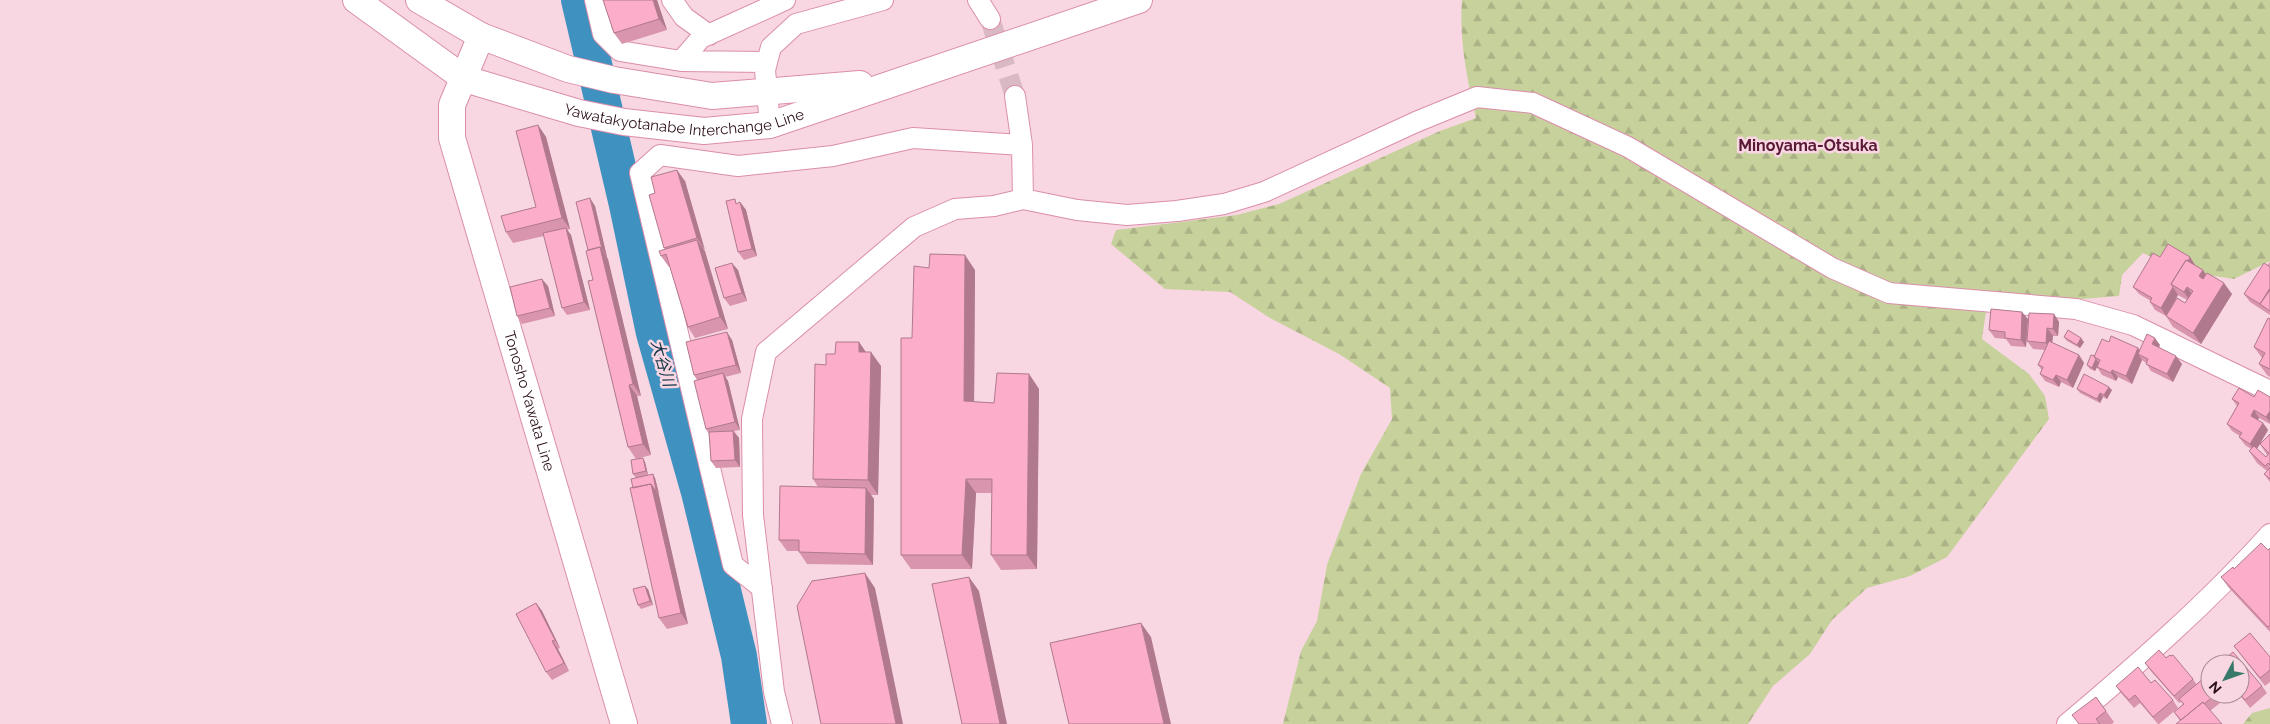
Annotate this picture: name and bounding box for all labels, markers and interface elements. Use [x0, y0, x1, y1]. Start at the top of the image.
street label: Yawatakyotanabe Interchange Line [562, 100, 806, 140]
district label: Minoyama-Otsuka [1738, 136, 1878, 155]
street label: Tonosho Yawata Line [500, 329, 558, 474]
water label: 大谷川 [647, 337, 679, 391]
north arrow [2200, 654, 2250, 704]
text: N [2206, 678, 2225, 697]

